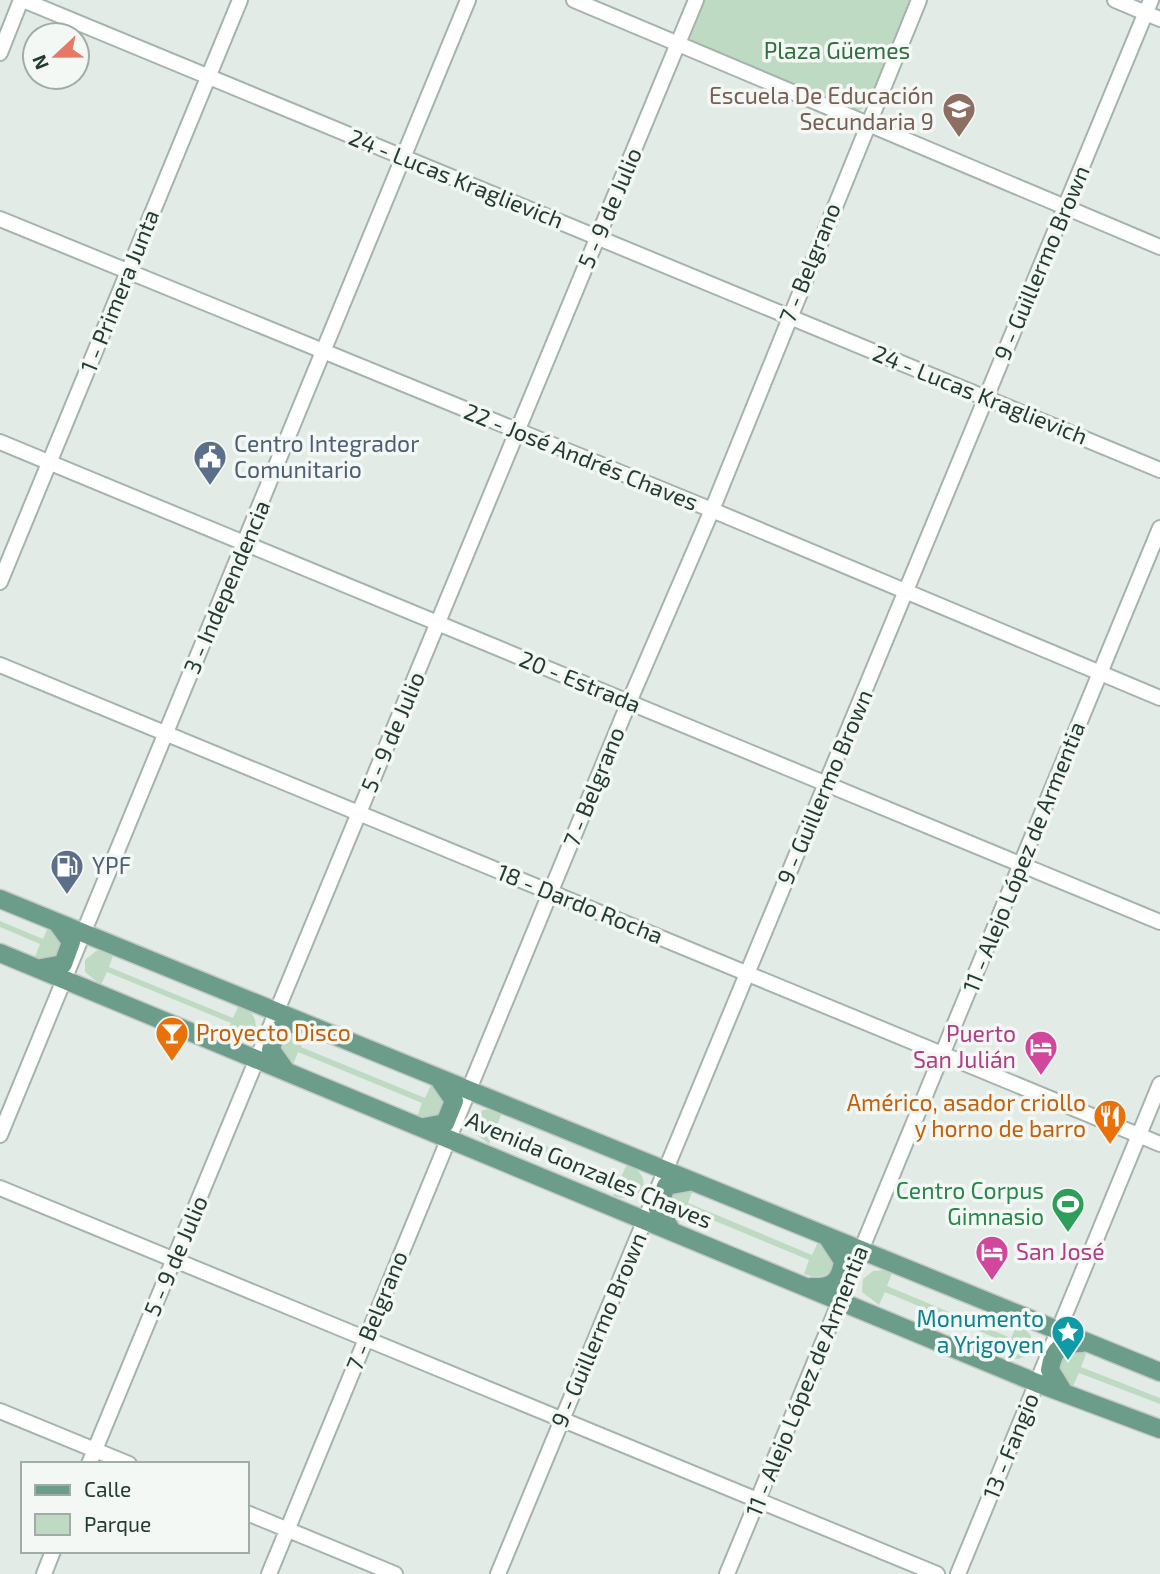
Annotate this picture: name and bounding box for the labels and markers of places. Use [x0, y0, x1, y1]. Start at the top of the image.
place label: Escuela De Educación Secundaria 9 [709, 81, 934, 135]
school or university icon: Escuela De Educación Secundaria 9 [940, 90, 978, 139]
place label: Centro Integrador Comunitario [234, 429, 419, 483]
public building icon: Centro Integrador Comunitario [191, 438, 229, 487]
fuel station icon: YPF [48, 847, 86, 896]
place label: YPF [92, 851, 131, 879]
bar icon: Proyecto Disco [153, 1014, 191, 1063]
place label: Proyecto Disco [196, 1018, 351, 1046]
place label: Puerto San Julián [913, 1019, 1016, 1073]
hotel icon: Puerto San Julián [1022, 1028, 1060, 1077]
place label: Américo, asador criollo y horno de barro [847, 1088, 1086, 1142]
restaurant icon: Américo, asador criollo y horno de barro [1091, 1097, 1129, 1146]
place label: Centro Corpus Gimnasio [896, 1176, 1044, 1230]
sports icon: Centro Corpus Gimnasio [1049, 1185, 1087, 1234]
hotel icon: San José [973, 1233, 1011, 1282]
place label: San José [1016, 1237, 1104, 1265]
place label: Monumento a Yrigoyen [917, 1304, 1044, 1358]
place icon: Monumento a Yrigoyen [1049, 1313, 1087, 1362]

